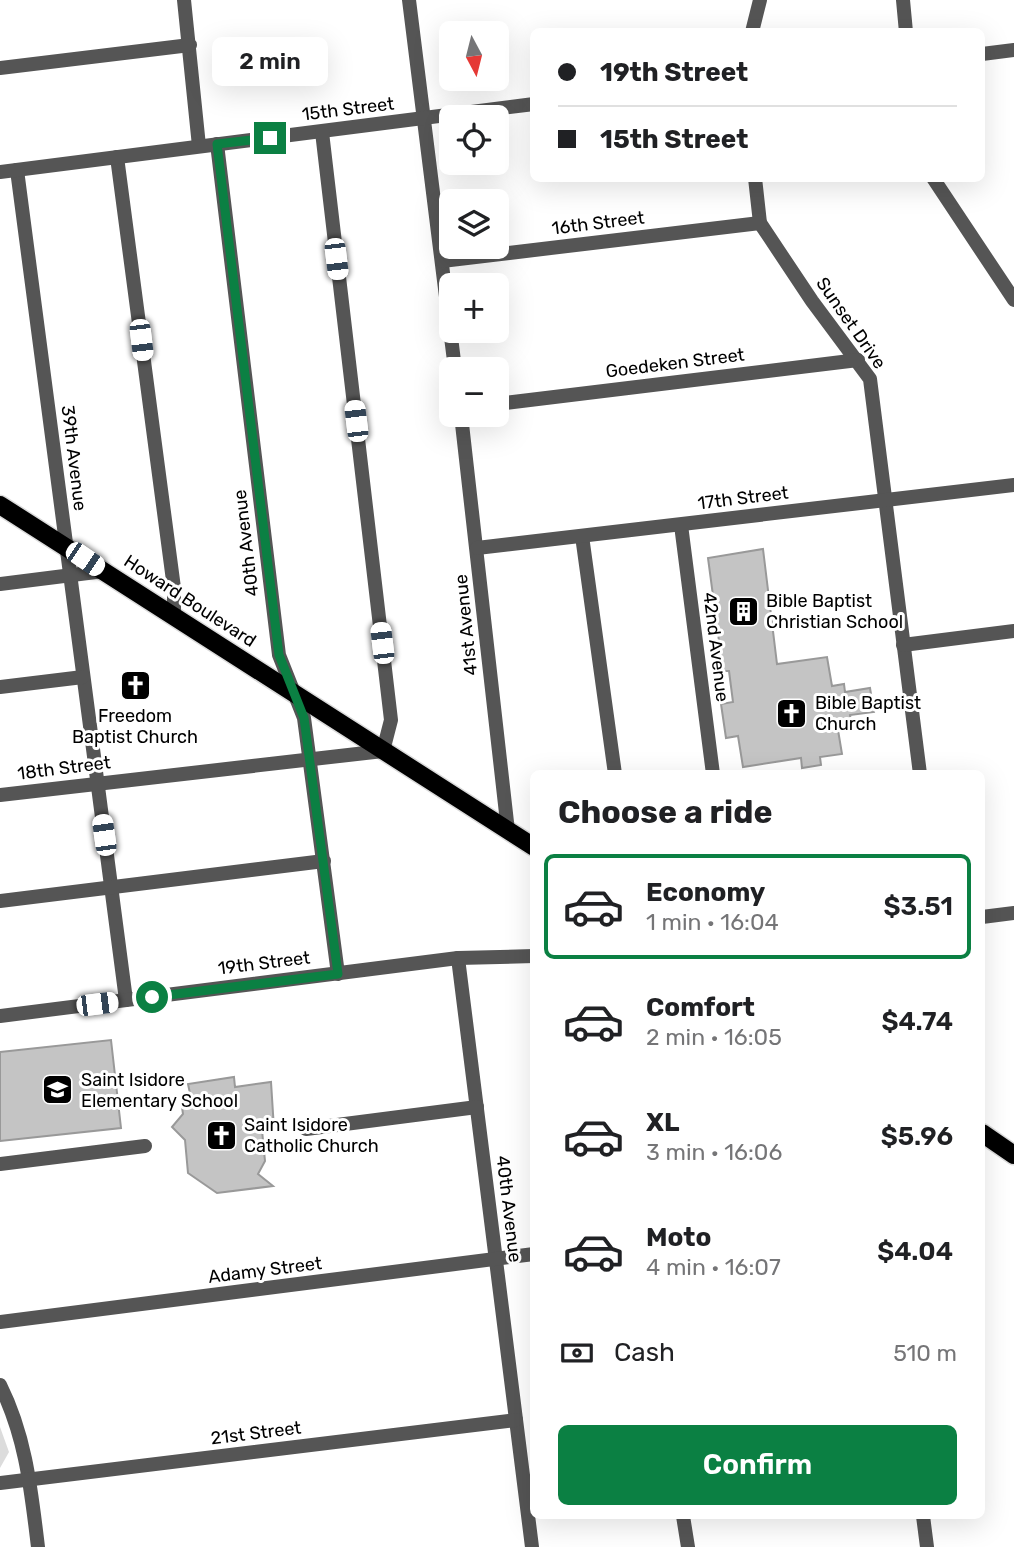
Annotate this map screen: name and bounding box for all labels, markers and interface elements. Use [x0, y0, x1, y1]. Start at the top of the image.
north arrow [439, 21, 509, 91]
map controls [439, 21, 509, 427]
callout: 2 min [212, 37, 328, 86]
text: 2 min [239, 47, 301, 75]
text: 19th Street [600, 57, 748, 88]
street label: 15th Street [301, 92, 395, 126]
button: locate [439, 105, 509, 175]
route end [254, 122, 286, 154]
text: 15th Street [600, 124, 748, 155]
button: layers [439, 189, 509, 259]
street label: 16th Street [550, 206, 646, 240]
car [324, 237, 349, 281]
button: + [439, 273, 509, 343]
street label: Sunset Drive [811, 273, 891, 373]
car [129, 318, 154, 362]
street label: Goedeken Street [604, 344, 746, 382]
button: − [439, 357, 509, 427]
car [344, 399, 369, 443]
street label: 39th Avenue [57, 404, 91, 512]
street label: 17th Street [696, 482, 790, 514]
street label: 40th Avenue [229, 488, 263, 598]
car [62, 539, 109, 579]
street label: Howard Boulevard [120, 550, 260, 652]
street label: 41st Avenue [450, 573, 482, 677]
place label: Bible Baptist Christian School [766, 590, 903, 633]
street label: 42nd Avenue [698, 591, 734, 703]
building icon: Bible Baptist Christian School [726, 594, 760, 628]
car [370, 621, 395, 665]
church icon: Freedom Baptist Church [118, 669, 152, 703]
place label: Bible Baptist Church [815, 692, 921, 735]
church icon: Bible Baptist Church [775, 696, 809, 730]
place label: Freedom Baptist Church [72, 705, 198, 748]
street label: 18th Street [16, 751, 112, 785]
text: Choose a ride [558, 793, 772, 831]
car [91, 813, 118, 857]
icon: car [562, 875, 625, 938]
text: Economy [646, 877, 765, 908]
text: $3.51 [883, 891, 953, 922]
text: 1 min · 16:04 [646, 908, 779, 936]
street label: 19th Street [217, 946, 311, 980]
route start [136, 981, 168, 1013]
icon: car [562, 990, 625, 1053]
car [75, 991, 120, 1017]
text: Comfort [646, 992, 755, 1023]
text: $4.74 [881, 1006, 953, 1037]
text: 2 min · 16:05 [646, 1023, 782, 1051]
place label: Saint Isidore Elementary School [81, 1069, 238, 1112]
school or university icon: Saint Isidore Elementary School [41, 1073, 75, 1107]
icon: car [562, 1105, 625, 1168]
text: XL [646, 1107, 679, 1138]
place label: Saint Isidore Catholic Church [244, 1114, 379, 1157]
church icon: Saint Isidore Catholic Church [204, 1118, 238, 1152]
text: $5.96 [881, 1121, 953, 1152]
text: 3 min · 16:06 [646, 1138, 782, 1166]
street label: 40th Avenue [492, 1154, 526, 1264]
icon: car [562, 1220, 625, 1283]
text: Moto [646, 1222, 711, 1253]
text: $4.04 [877, 1236, 953, 1267]
street label: Adamy Street [207, 1252, 323, 1288]
text: 4 min · 16:07 [646, 1253, 781, 1281]
icon: cash [558, 1334, 596, 1372]
text: Cash [614, 1337, 675, 1368]
text: 510 m [893, 1339, 957, 1367]
street label: 21st Street [210, 1417, 302, 1449]
button: Confirm [558, 1425, 957, 1505]

